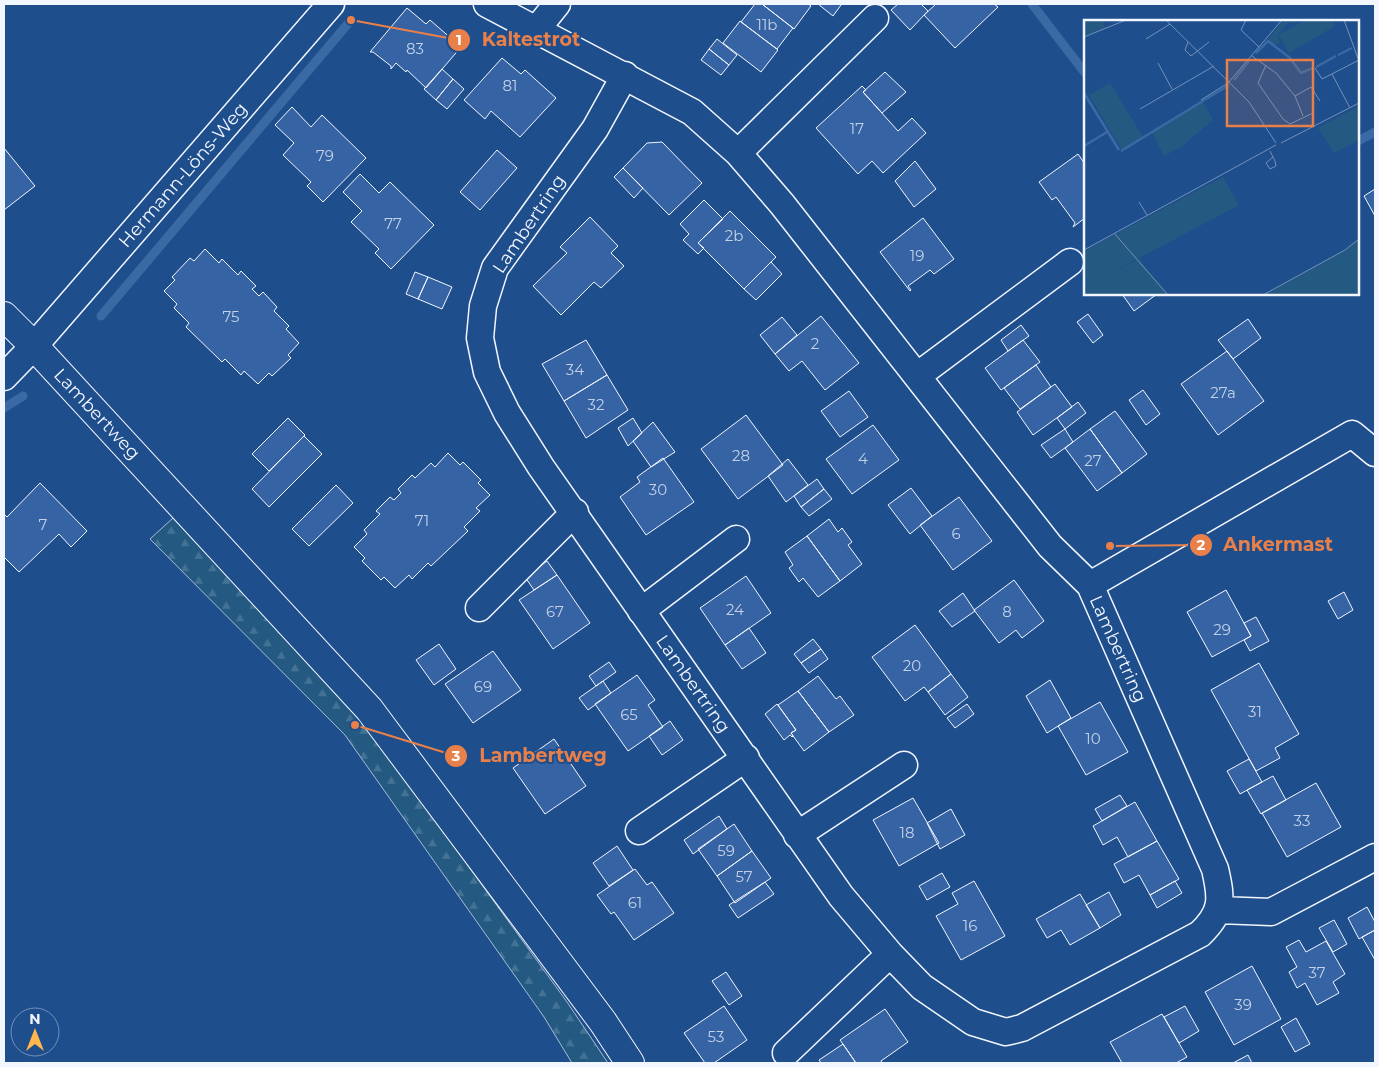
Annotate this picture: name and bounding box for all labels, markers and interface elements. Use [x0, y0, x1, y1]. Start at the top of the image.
house number: 11b [756, 15, 778, 34]
inset map [1084, 20, 1359, 295]
callout: Kaltestrot [447, 23, 590, 57]
text: Kaltestrot [482, 28, 580, 51]
text: 1 [456, 30, 462, 49]
house number: 83 [406, 39, 424, 58]
house number: 81 [503, 76, 518, 95]
street label: Hermann-Löns-Weg [114, 98, 252, 252]
house number: 17 [850, 119, 864, 138]
house number: 79 [316, 146, 334, 165]
street label: Lambertring [488, 170, 570, 278]
house number: 77 [384, 214, 402, 233]
house number: 2b [725, 226, 743, 245]
house number: 19 [910, 246, 924, 265]
house number: 75 [222, 307, 240, 326]
house number: 2 [811, 334, 819, 353]
house number: 34 [566, 360, 584, 379]
street label: Lambertweg [49, 364, 145, 464]
house number: 27a [1210, 383, 1236, 402]
house number: 32 [588, 395, 604, 414]
house number: 28 [732, 446, 750, 465]
house number: 4 [858, 449, 868, 468]
house number: 27 [1084, 451, 1102, 470]
house number: 30 [649, 480, 667, 499]
house number: 71 [415, 511, 429, 530]
house number: 7 [39, 515, 48, 534]
house number: 6 [951, 524, 961, 543]
callout: Ankermast [1188, 528, 1343, 562]
text: Ankermast [1222, 533, 1333, 556]
text: 2 [1197, 535, 1206, 554]
street label: Lambertring [1085, 592, 1151, 706]
house number: 24 [726, 600, 744, 619]
house number: 67 [546, 602, 564, 621]
house number: 8 [1002, 602, 1012, 621]
house number: 29 [1213, 620, 1231, 639]
street label: Lambertring [651, 631, 735, 737]
house number: 20 [903, 656, 921, 675]
house number: 69 [474, 677, 492, 696]
house number: 31 [1248, 702, 1262, 721]
house number: 65 [620, 705, 638, 724]
house number: 10 [1085, 729, 1101, 748]
callout: Lambertweg [444, 739, 616, 773]
text: Lambertweg [479, 744, 607, 767]
text: 3 [451, 746, 461, 765]
house number: 33 [1294, 811, 1310, 830]
house number: 18 [900, 823, 915, 842]
house number: 59 [717, 841, 735, 860]
house number: 57 [735, 867, 753, 886]
house number: 61 [628, 893, 642, 912]
house number: 16 [963, 916, 977, 935]
house number: 37 [1308, 963, 1326, 982]
house number: 39 [1234, 995, 1252, 1014]
north arrow [10, 1007, 60, 1057]
text: N [29, 1010, 41, 1028]
house number: 53 [708, 1027, 724, 1046]

